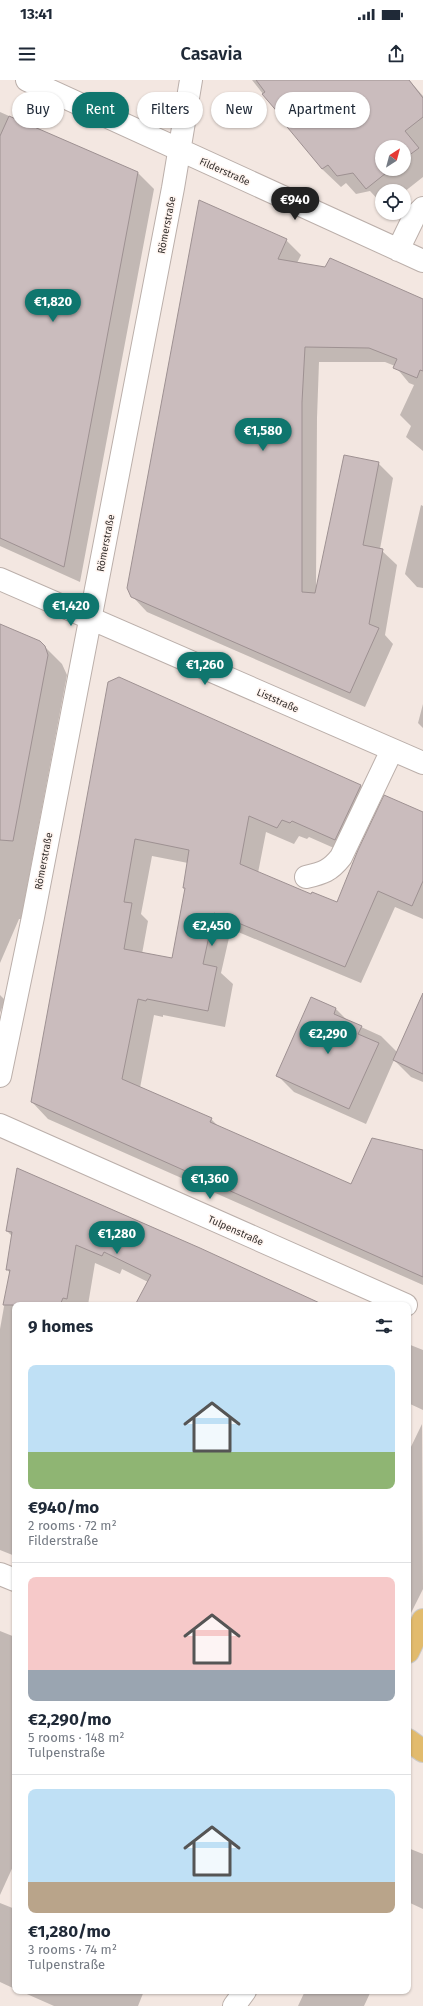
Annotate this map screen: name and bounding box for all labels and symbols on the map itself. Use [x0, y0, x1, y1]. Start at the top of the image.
north arrow [375, 140, 411, 176]
street label: Filderstraße [197, 155, 252, 188]
pin: €940 [271, 187, 319, 221]
street label: Römerstraße [156, 196, 178, 255]
pin: €1,820 [20, 289, 86, 323]
pin: €1,580 [230, 418, 296, 452]
street label: Römerstraße [95, 514, 117, 573]
pin: €1,420 [38, 593, 104, 627]
pin: €1,260 [172, 652, 238, 686]
street label: Liststraße [255, 686, 300, 715]
street label: Römerstraße [33, 832, 55, 891]
pin: €2,450 [179, 913, 245, 947]
pin: €2,290 [295, 1021, 361, 1055]
pin: €1,360 [177, 1166, 243, 1200]
street label: Tulpenstraße [206, 1213, 265, 1248]
pin: €1,280 [84, 1221, 150, 1255]

